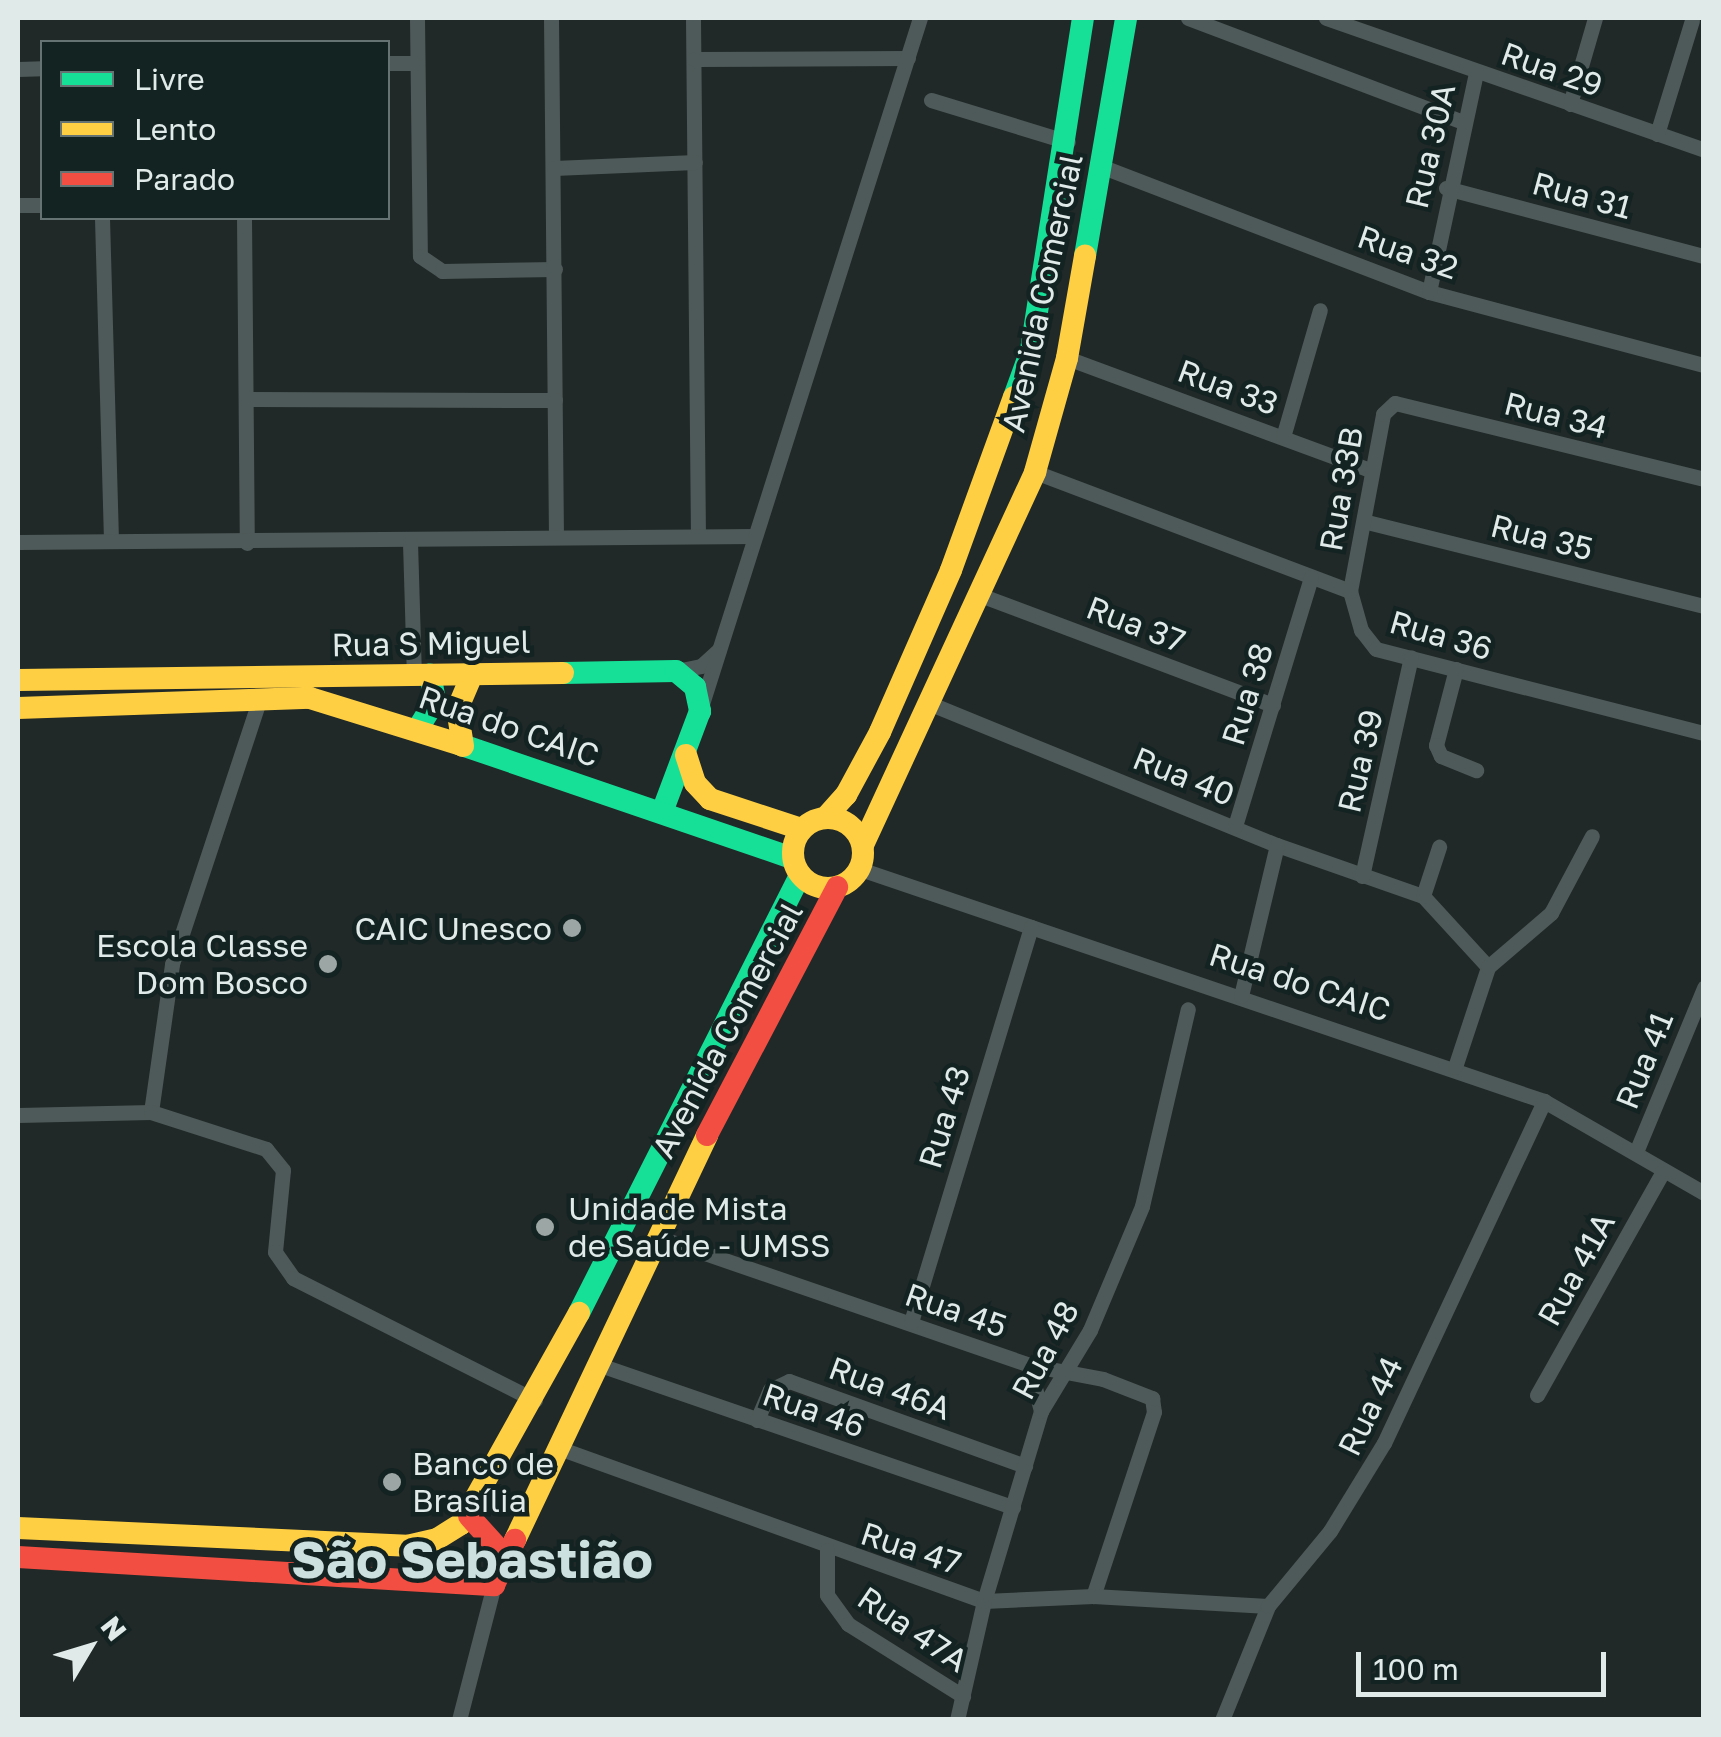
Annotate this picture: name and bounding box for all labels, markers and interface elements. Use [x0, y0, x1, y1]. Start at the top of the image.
street label: Rua 29 [1496, 34, 1608, 104]
legend [40, 40, 390, 220]
text: Livre [134, 61, 205, 97]
street label: Rua 30A [1397, 80, 1463, 212]
text: Lento [134, 111, 216, 147]
street label: Avenida Comercial [994, 150, 1090, 436]
text: Parado [134, 161, 235, 197]
street label: Rua 31 [1528, 163, 1636, 227]
street label: Rua 32 [1353, 217, 1463, 287]
street label: Rua 33 [1173, 351, 1283, 423]
street label: Rua 34 [1501, 384, 1611, 446]
street label: Rua 33B [1311, 424, 1371, 554]
street label: Rua 35 [1487, 506, 1597, 568]
street label: Rua 37 [1081, 588, 1191, 660]
street label: Rua 36 [1385, 602, 1497, 668]
street label: Rua S Miguel [331, 622, 531, 664]
street label: Rua 38 [1213, 638, 1281, 750]
street label: Rua do CAIC [414, 677, 604, 775]
street label: Rua 39 [1330, 706, 1390, 816]
street label: Rua 40 [1128, 738, 1240, 814]
street label: Avenida Comercial [643, 896, 811, 1164]
place label: CAIC Unesco [354, 909, 552, 947]
marker: CAIC Unesco [561, 917, 583, 939]
place label: Escola Classe Dom Bosco [96, 927, 308, 1002]
street label: Rua do CAIC [1205, 935, 1395, 1029]
marker: Escola Classe Dom Bosco [317, 953, 339, 975]
street label: Rua 41 [1607, 1006, 1681, 1114]
street label: Rua 43 [910, 1061, 978, 1173]
place label: Unidade Mista de Saúde - UMSS [568, 1190, 830, 1265]
street label: Rua 41A [1529, 1206, 1623, 1332]
marker: Unidade Mista de Saúde - UMSS [532, 1214, 558, 1240]
street label: Rua 45 [900, 1275, 1012, 1345]
street label: Rua 48 [1003, 1294, 1087, 1406]
street label: Rua 46A [824, 1348, 956, 1428]
street label: Rua 44 [1330, 1350, 1410, 1462]
street label: Rua 46 [758, 1375, 870, 1445]
place label: Banco de Brasília [412, 1445, 554, 1520]
marker: Banco de Brasília [381, 1471, 403, 1493]
street label: Rua 47 [856, 1514, 966, 1582]
district label: São Sebastião [291, 1528, 653, 1590]
street label: Rua 47A [851, 1578, 975, 1680]
north arrow [40, 1597, 140, 1697]
text: N [94, 1610, 134, 1647]
scale bar [1361, 1632, 1611, 1694]
text: 100 m [1373, 1651, 1459, 1687]

